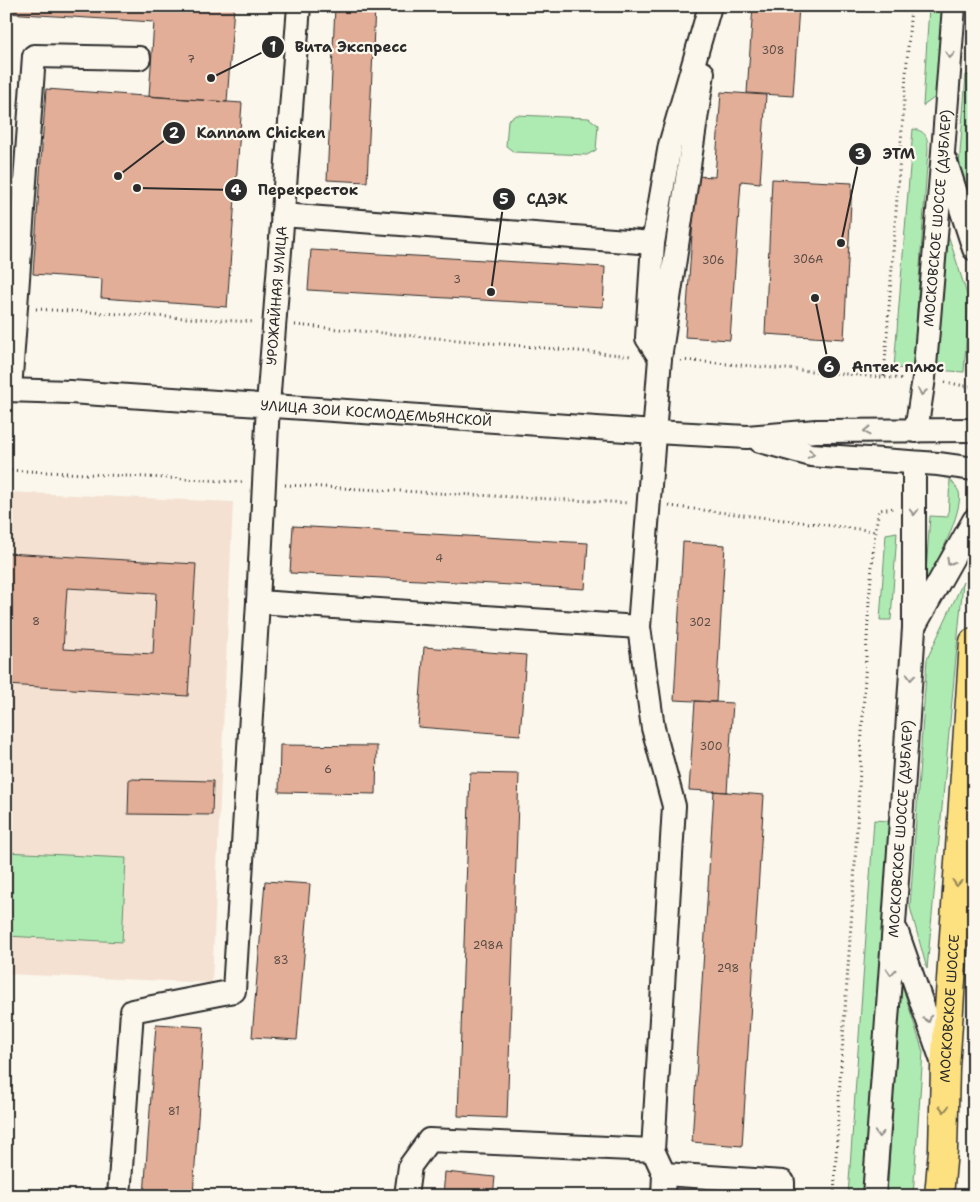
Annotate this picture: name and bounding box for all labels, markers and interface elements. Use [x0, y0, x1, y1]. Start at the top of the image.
callout: Вита Экспресс [260, 32, 418, 62]
text: 1 [270, 37, 277, 57]
text: Вита Экспресс [295, 37, 407, 57]
house number: 308 [762, 43, 784, 58]
one-way arrow [945, 51, 956, 59]
house number: 7 [187, 52, 195, 67]
street label: МОСКОВСКОЕ ШОССЕ (ДУБЛЕР) [919, 109, 955, 327]
callout: Kannam Chicken [161, 118, 335, 148]
text: 2 [169, 123, 180, 143]
text: Kannam Chicken [196, 123, 326, 143]
callout: ЭТМ [848, 139, 925, 169]
text: 3 [855, 144, 865, 164]
text: ЭТМ [883, 144, 915, 164]
callout: Перекресток [223, 175, 369, 205]
text: 4 [231, 180, 242, 200]
text: Перекресток [258, 180, 359, 200]
callout: СДЭК [491, 184, 577, 214]
text: 5 [499, 189, 509, 209]
text: СДЭК [527, 189, 568, 209]
street label: УРОЖАЙНАЯ УЛИЦА [262, 225, 291, 366]
house number: 306А [793, 252, 823, 267]
house number: 306 [702, 253, 724, 268]
house number: 3 [453, 272, 461, 287]
callout: Аптек плюс [816, 352, 954, 382]
text: 6 [824, 357, 834, 377]
text: Аптек плюс [852, 357, 944, 377]
one-way arrow [917, 388, 927, 397]
street label: УЛИЦА ЗОИ КОСМОДЕМЬЯНСКОЙ [260, 396, 493, 430]
one-way arrow [863, 426, 870, 436]
one-way arrow [806, 449, 815, 459]
one-way arrow [909, 508, 919, 516]
house number: 4 [435, 551, 443, 566]
one-way arrow [946, 557, 956, 566]
house number: 8 [32, 614, 40, 629]
house number: 302 [689, 615, 711, 630]
one-way arrow [905, 673, 916, 681]
street label: МОСКОВСКОЕ ШОССЕ (ДУБЛЕР) [884, 720, 917, 938]
house number: 300 [700, 739, 722, 754]
house number: 6 [324, 762, 332, 777]
one-way arrow [952, 879, 963, 887]
street label: МОСКОВСКОЕ ШОССЕ [936, 933, 963, 1083]
house number: 298А [473, 938, 503, 953]
house number: 83 [274, 953, 288, 968]
house number: 298 [717, 961, 739, 976]
one-way arrow [885, 969, 896, 977]
one-way arrow [922, 1015, 932, 1023]
house number: 81 [168, 1104, 180, 1119]
one-way arrow [938, 1105, 949, 1113]
one-way arrow [873, 1131, 884, 1139]

